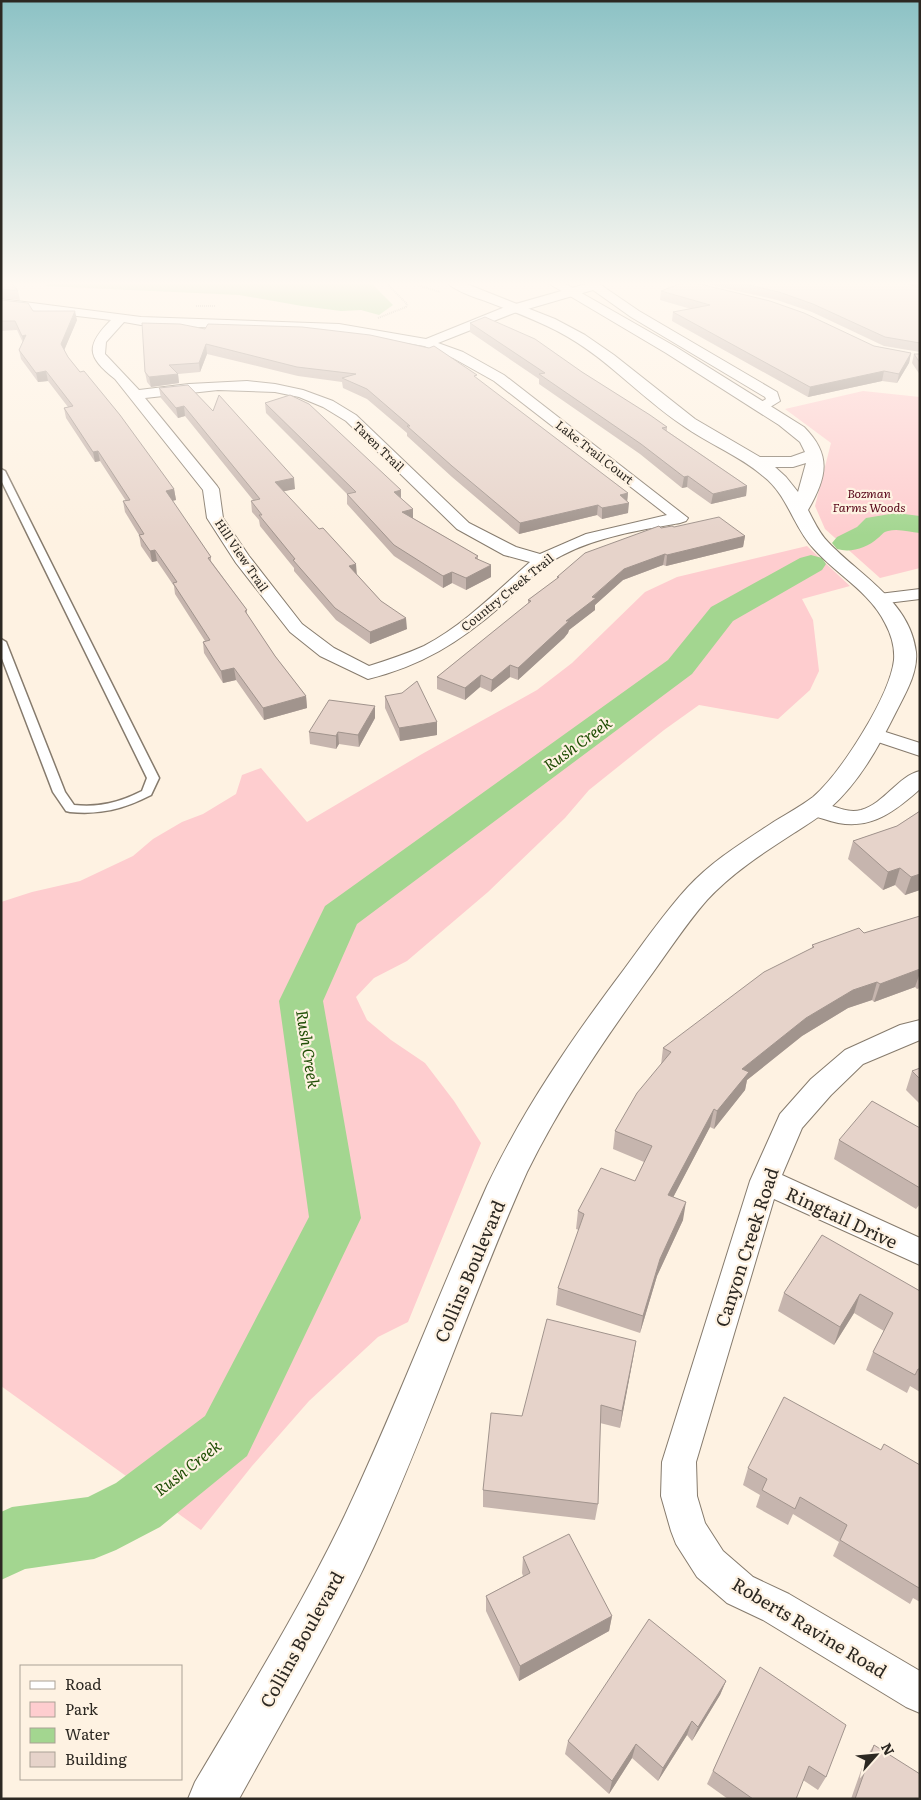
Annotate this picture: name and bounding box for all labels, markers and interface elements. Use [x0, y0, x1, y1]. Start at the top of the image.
street label: Lake Trail Court [552, 416, 638, 488]
street label: Taren Trail [349, 417, 409, 475]
park label: Bozman Farms Woods [832, 484, 906, 516]
street label: Hill View Trail [211, 515, 273, 595]
street label: Country Creek Trail [457, 549, 557, 635]
water label: Rush Creek [538, 710, 616, 776]
water label: Rush Creek [291, 1008, 327, 1090]
street label: Canyon Creek Road [707, 1164, 785, 1330]
street label: Ringtail Drive [782, 1179, 902, 1255]
street label: Collins Boulevard [427, 1196, 511, 1346]
water label: Rush Creek [148, 1433, 226, 1501]
street label: Collins Boulevard [252, 1566, 350, 1712]
street label: Roberts Ravine Road [727, 1570, 893, 1684]
legend [20, 1665, 182, 1780]
text: Road [65, 1672, 101, 1695]
text: Park [65, 1697, 99, 1720]
text: Water [65, 1722, 110, 1745]
north arrow [851, 1730, 901, 1780]
text: N [877, 1739, 900, 1759]
text: Building [65, 1747, 127, 1770]

